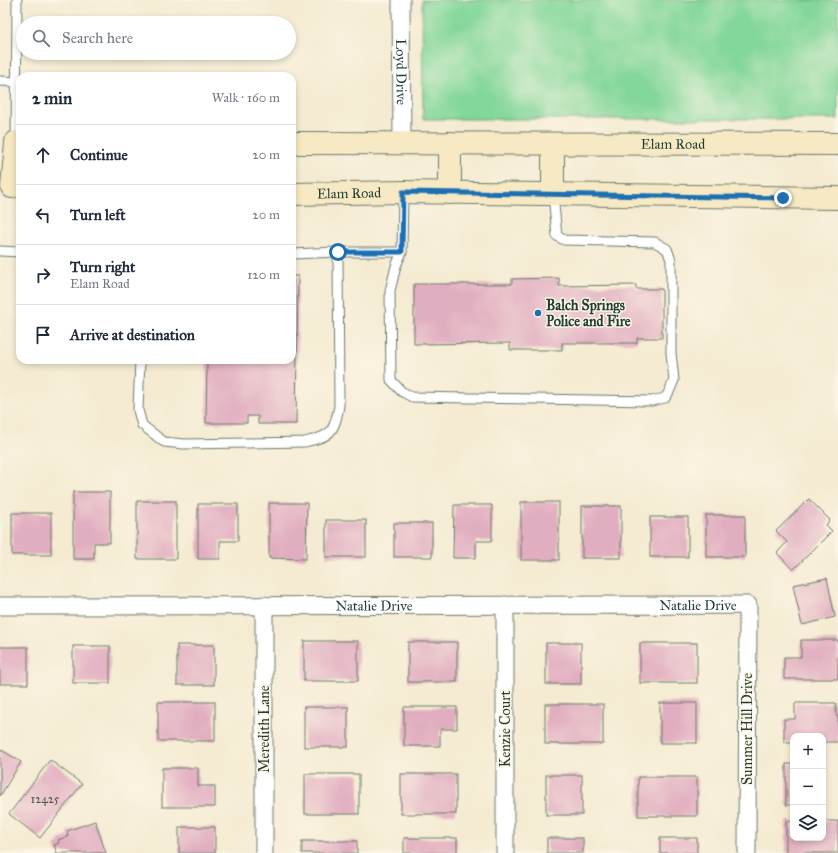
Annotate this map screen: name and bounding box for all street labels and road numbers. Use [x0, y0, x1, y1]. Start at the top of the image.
street label: Loyd Drive [392, 39, 410, 105]
street label: Elam Road [641, 136, 705, 153]
street label: Elam Road [317, 184, 381, 203]
street label: Natalie Drive [335, 597, 413, 615]
street label: Natalie Drive [659, 597, 737, 614]
street label: Summer Hill Drive [739, 673, 756, 785]
street label: Meredith Lane [256, 685, 273, 773]
street label: Kenzie Court [497, 691, 514, 767]

